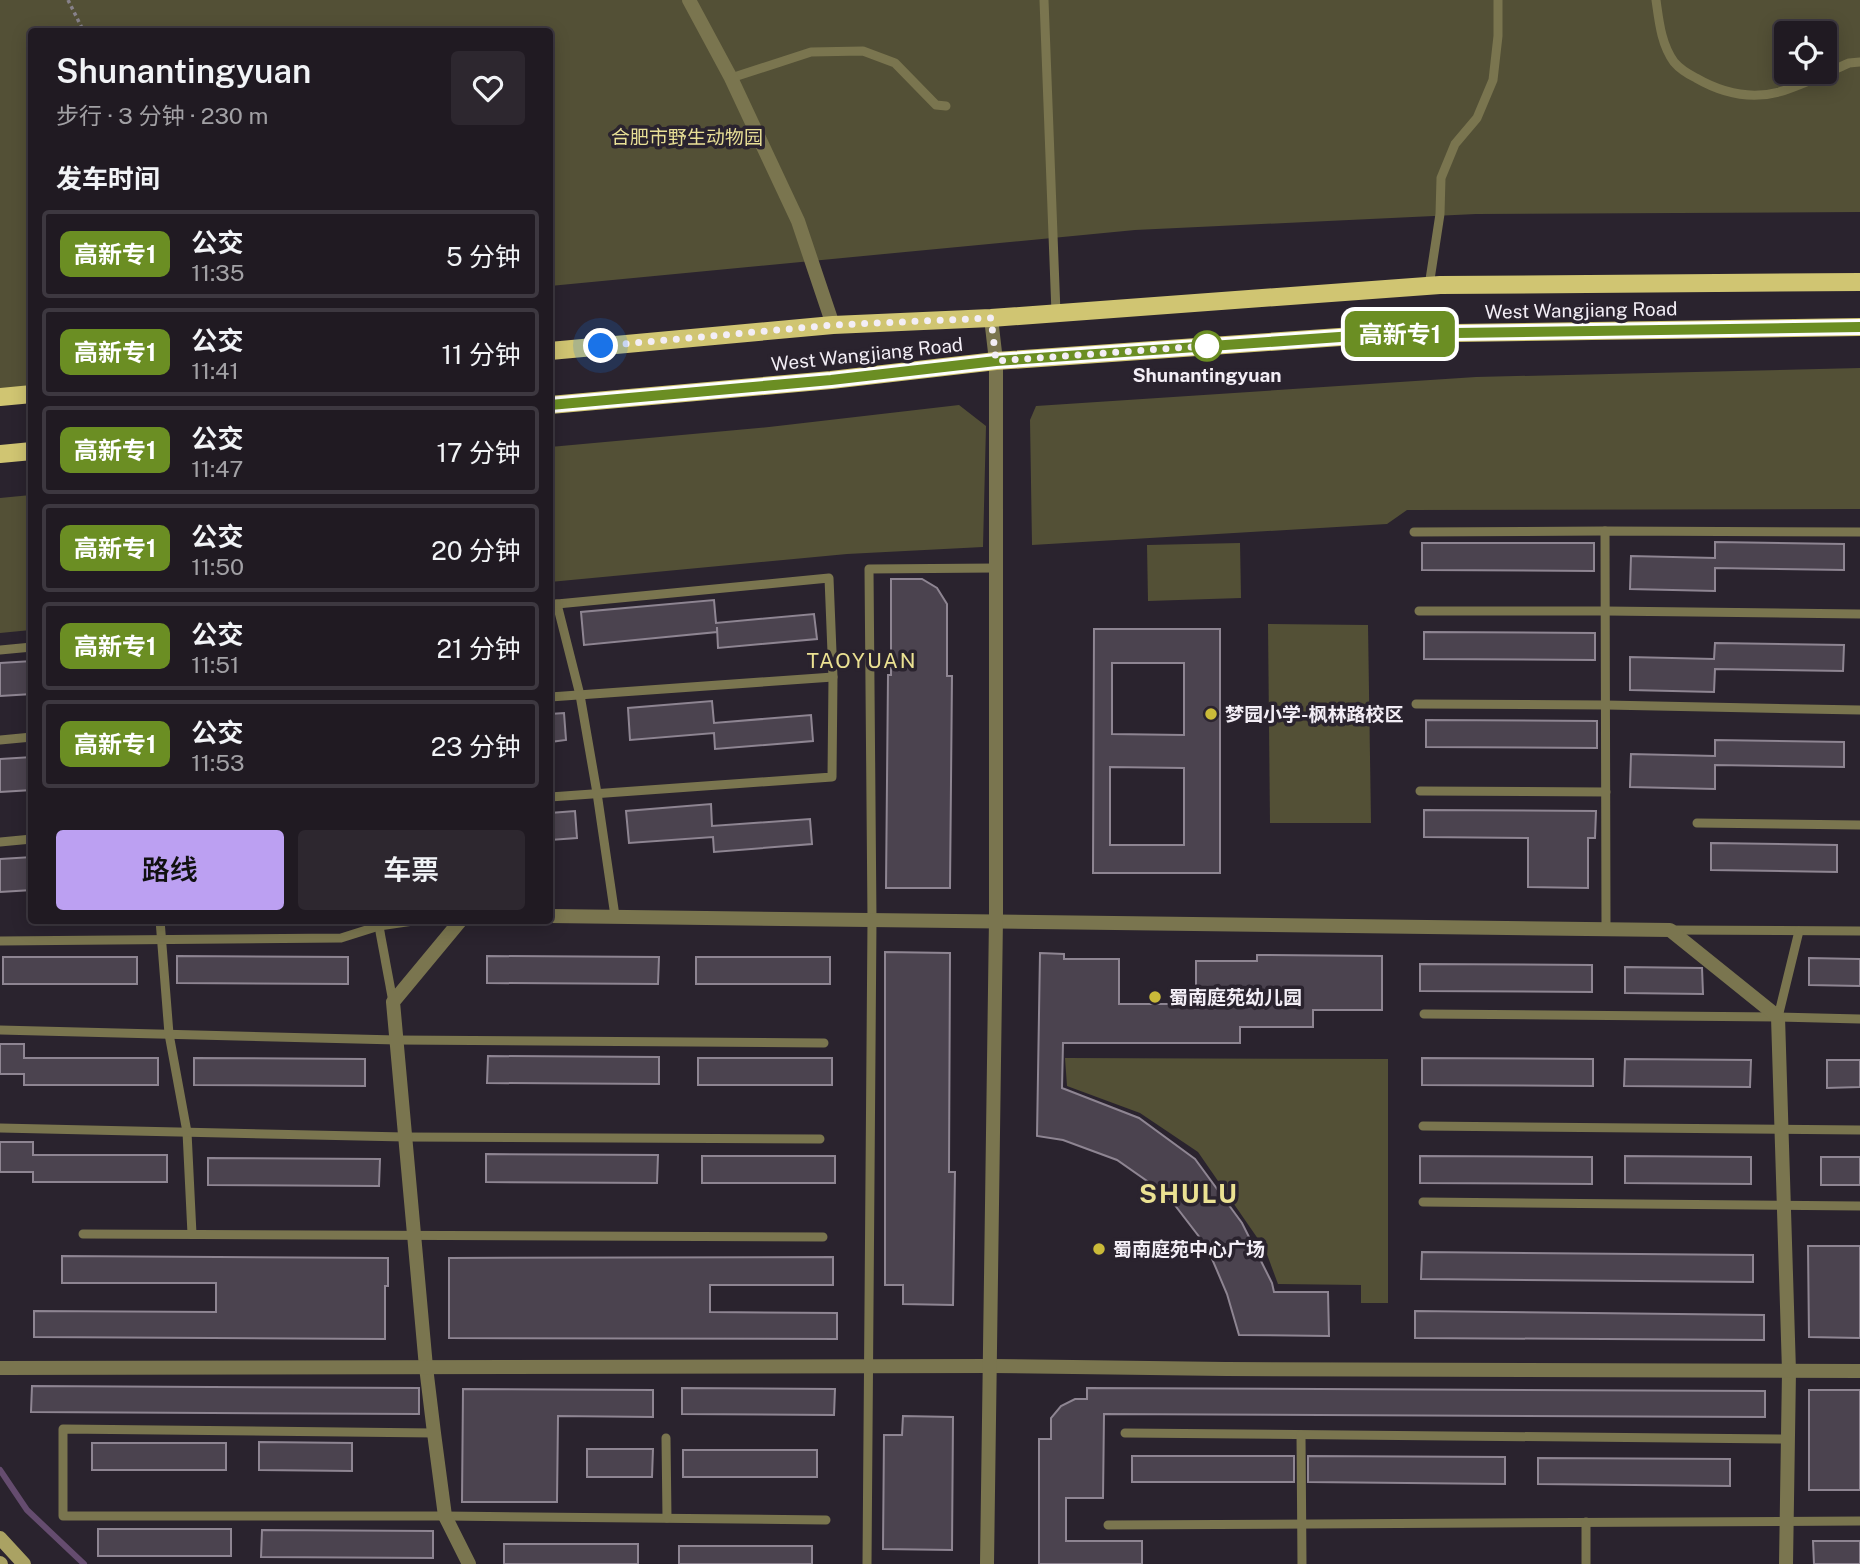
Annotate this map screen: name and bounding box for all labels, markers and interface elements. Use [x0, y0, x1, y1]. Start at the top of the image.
map controls [1774, 21, 1837, 84]
button: locate [1774, 21, 1837, 84]
button: heart [451, 51, 525, 125]
text: Shunantingyuan [56, 52, 311, 90]
text: 步行 · 3 分钟 · 230 m [56, 102, 268, 129]
park label: 合肥市野生动物园 [611, 126, 763, 148]
text: 发车时间 [56, 163, 160, 194]
text: 公交 [191, 227, 243, 258]
text: 高新专1 [74, 240, 156, 268]
text: 5 分钟 [446, 241, 521, 272]
text: 11:35 [191, 259, 244, 286]
street label: West Wangjiang Road [1484, 297, 1678, 323]
line badge: 高新专1 [1351, 311, 1449, 357]
text: 高新专1 [1359, 320, 1441, 348]
text: 公交 [191, 325, 243, 356]
your location [583, 328, 618, 363]
marker: Shunantingyuan [1192, 331, 1222, 361]
street label: West Wangjiang Road [770, 333, 964, 375]
text: 高新专1 [74, 338, 156, 366]
text: 11 分钟 [442, 339, 521, 370]
text: 11:41 [191, 357, 239, 384]
place label: Shunantingyuan [1132, 364, 1282, 386]
text: 公交 [191, 423, 243, 454]
text: 高新专1 [74, 436, 156, 464]
text: 17 分钟 [436, 437, 521, 468]
text: 11:47 [191, 455, 243, 482]
text: 公交 [191, 521, 243, 552]
text: 高新专1 [74, 534, 156, 562]
text: 20 分钟 [431, 535, 521, 566]
text: 11:50 [191, 553, 244, 580]
text: 公交 [191, 619, 243, 650]
text: 高新专1 [74, 632, 156, 660]
text: 21 分钟 [437, 633, 521, 664]
district label: TAOYUAN [806, 648, 918, 673]
text: 11:51 [191, 651, 239, 678]
place label: 梦园小学-枫林路校区 [1225, 703, 1403, 725]
marker: 梦园小学-枫林路校区 [1203, 706, 1219, 722]
text: 公交 [191, 717, 243, 748]
text: 高新专1 [74, 730, 156, 758]
text: 23 分钟 [431, 731, 521, 762]
text: 11:53 [191, 749, 244, 776]
button: 路线 [56, 830, 284, 910]
button: 车票 [298, 830, 525, 910]
place label: 蜀南庭苑幼儿园 [1169, 986, 1302, 1008]
marker: 蜀南庭苑幼儿园 [1147, 989, 1163, 1005]
district label: SHULU [1139, 1178, 1239, 1209]
place label: 蜀南庭苑中心广场 [1113, 1238, 1265, 1260]
marker: 蜀南庭苑中心广场 [1091, 1241, 1107, 1257]

